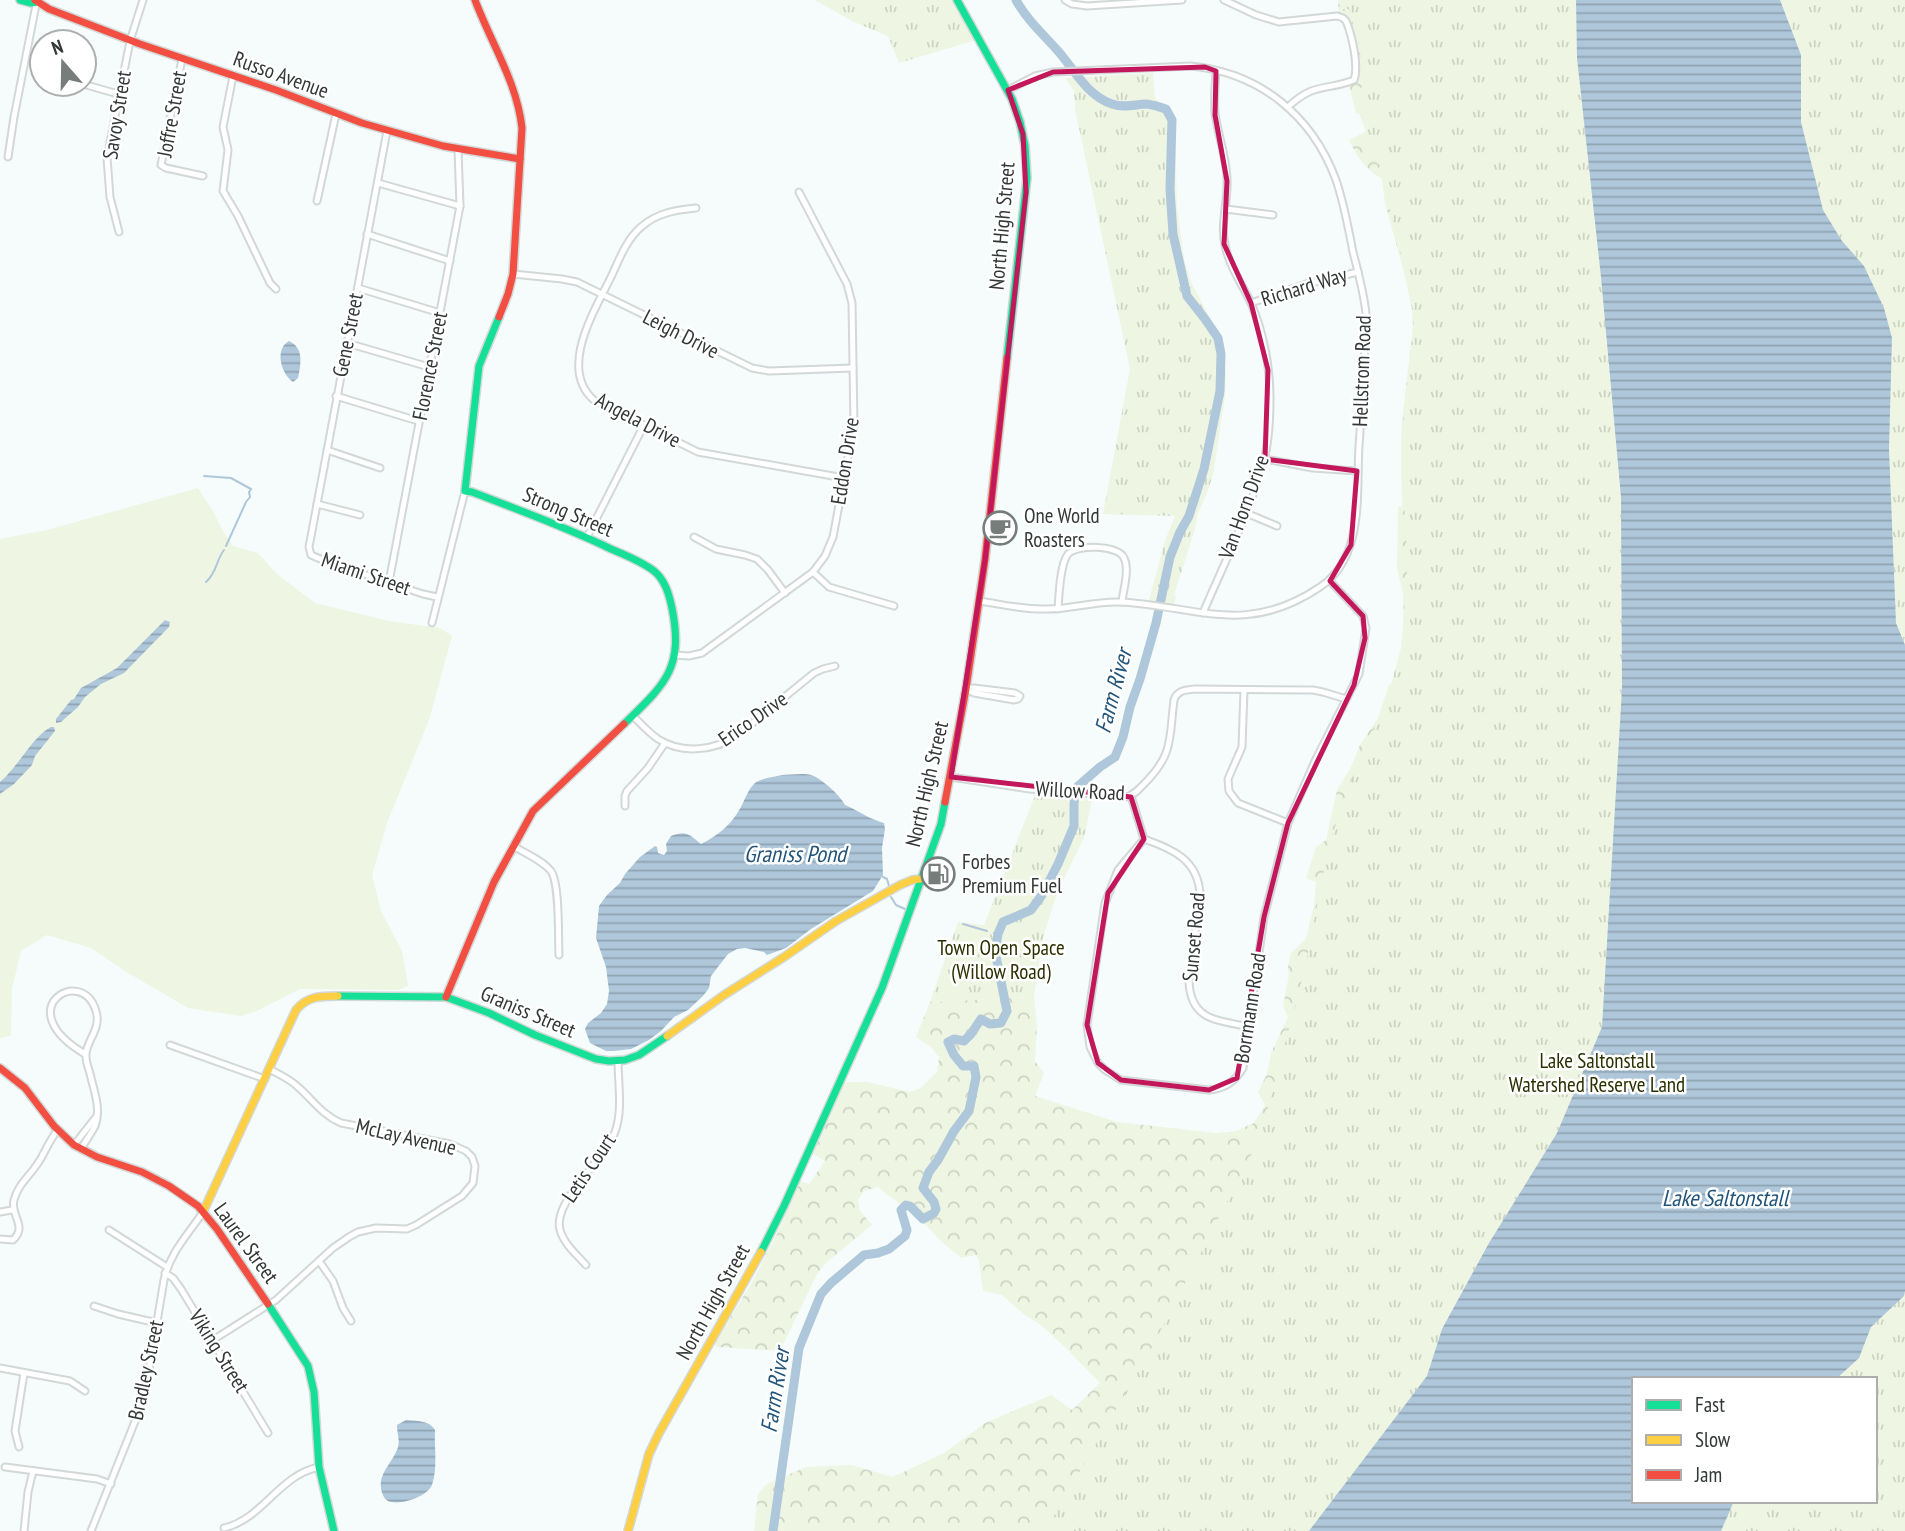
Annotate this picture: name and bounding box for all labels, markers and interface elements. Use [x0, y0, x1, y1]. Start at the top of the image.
north arrow [28, 28, 98, 98]
text: N [48, 34, 66, 60]
street label: Russo Avenue [230, 45, 333, 104]
street label: Savoy Street [96, 68, 137, 161]
street label: Joffre Street [150, 68, 192, 160]
street label: North High Street [982, 161, 1021, 291]
street label: Richard Way [1258, 261, 1350, 312]
street label: Gene Street [326, 290, 369, 379]
street label: Leigh Drive [639, 303, 724, 364]
street label: Florence Street [406, 309, 453, 422]
street label: Hellstrom Road [1346, 315, 1377, 427]
street label: Angela Drive [591, 386, 686, 453]
street label: Eddon Drive [824, 415, 865, 507]
street label: Van Horn Drive [1212, 451, 1275, 564]
street label: Strong Street [519, 480, 618, 543]
place label: One World Roasters [1024, 502, 1100, 553]
cafe icon: One World Roasters [981, 509, 1019, 547]
street label: Miami Street [318, 546, 414, 601]
water label: Farm River [1087, 642, 1139, 736]
street label: Erico Drive [713, 685, 792, 752]
street label: North High Street [899, 718, 954, 849]
street label: Willow Road [1035, 775, 1125, 806]
water label: Graniss Pond [744, 839, 849, 868]
place label: Forbes Premium Fuel [962, 848, 1062, 899]
fuel station icon: Forbes Premium Fuel [919, 855, 957, 893]
street label: Sunset Road [1176, 891, 1211, 983]
park label: Town Open Space (Willow Road) [937, 934, 1065, 985]
street label: Borrmann Road [1227, 951, 1272, 1065]
street label: Graniss Street [477, 980, 580, 1044]
park label: Lake Saltonstall Watershed Reserve Land [1509, 1047, 1685, 1098]
street label: McLay Avenue [353, 1112, 459, 1161]
street label: Letis Court [556, 1128, 622, 1207]
water label: Lake Saltonstall [1662, 1183, 1791, 1212]
street label: Laurel Street [208, 1197, 285, 1289]
street label: North High Street [670, 1239, 756, 1364]
street label: Viking Street [183, 1303, 256, 1398]
street label: Bradley Street [122, 1317, 169, 1422]
water label: Farm River [753, 1342, 796, 1434]
legend [1632, 1377, 1877, 1503]
text: Fast [1695, 1391, 1725, 1418]
text: Slow [1695, 1426, 1731, 1453]
text: Jam [1694, 1461, 1722, 1488]

